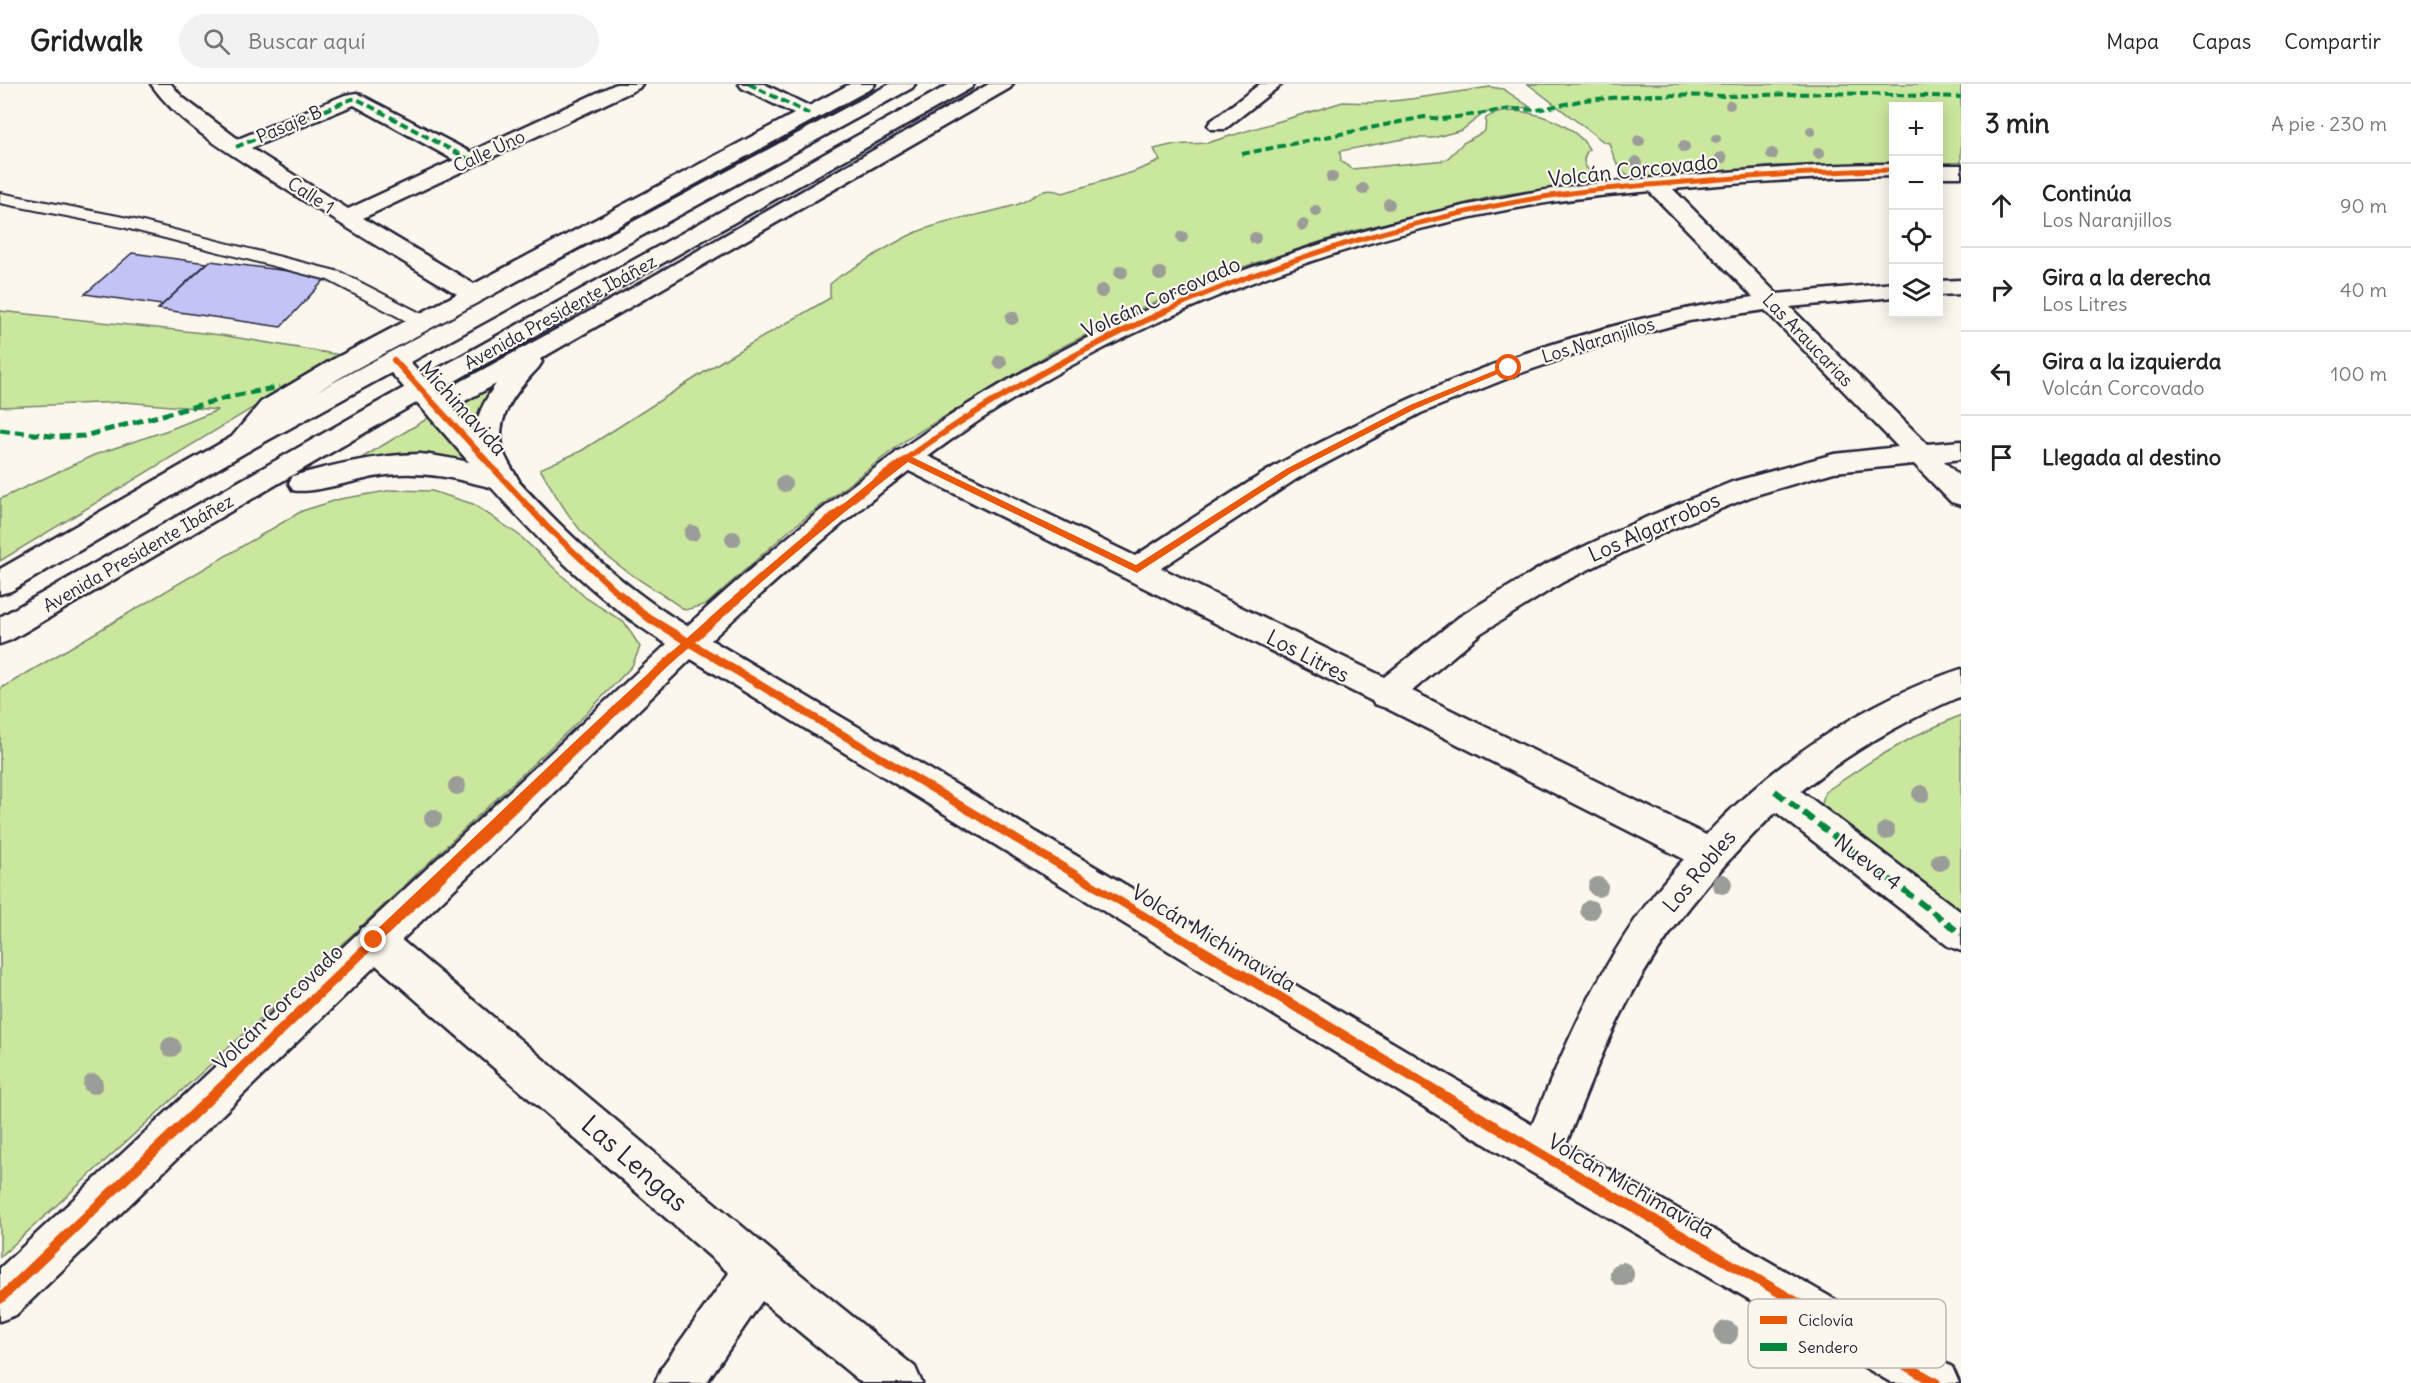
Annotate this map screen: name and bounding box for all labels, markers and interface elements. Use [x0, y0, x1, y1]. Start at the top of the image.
search box [179, 14, 599, 68]
text: Gridwalk [30, 23, 143, 59]
icon: search [200, 25, 233, 58]
text: Buscar aquí [248, 27, 365, 55]
text: Mapa [2106, 28, 2159, 55]
text: Capas [2192, 28, 2251, 55]
text: Compartir [2284, 28, 2381, 55]
street label: Pasaje B [253, 100, 325, 148]
map controls [1889, 102, 1943, 318]
button: + [1889, 102, 1943, 156]
text: 3 min [1985, 107, 2050, 140]
text: A pie · 230 m [2271, 111, 2387, 136]
street label: Calle Uno [449, 124, 529, 178]
street label: Volcán Corcovado [1547, 148, 1719, 192]
button: − [1889, 156, 1943, 210]
street label: Calle 1 [283, 171, 339, 219]
text: Continúa [2042, 179, 2131, 207]
icon: ahead [1985, 189, 2018, 222]
text: 90 m [2340, 193, 2387, 218]
text: Los Naranjillos [2042, 207, 2172, 232]
button: locate [1889, 210, 1943, 264]
street label: Avenida Presidente Ibáñez [460, 249, 660, 374]
street label: Volcán Corcovado [1078, 250, 1244, 344]
text: Gira a la derecha [2042, 263, 2211, 291]
button: layers [1889, 264, 1943, 318]
icon: right [1985, 273, 2018, 306]
text: 40 m [2340, 277, 2387, 302]
street label: Las Araucarias [1758, 289, 1858, 391]
text: Los Litres [2042, 291, 2127, 316]
street label: Los Naranjillos [1539, 312, 1657, 368]
text: Gira a la izquierda [2042, 347, 2221, 375]
route start [1495, 354, 1521, 380]
street label: Michimavida [413, 355, 513, 461]
icon: left [1985, 357, 2018, 390]
text: 100 m [2330, 361, 2387, 386]
text: Volcán Corcovado [2042, 375, 2205, 400]
icon: arrive [1985, 441, 2018, 474]
text: Llegada al destino [2042, 443, 2221, 471]
street label: Los Algarrobos [1584, 486, 1724, 568]
street label: Avenida Presidente Ibáñez [39, 489, 238, 617]
street label: Los Litres [1262, 624, 1354, 688]
street label: Los Robles [1657, 824, 1741, 918]
street label: Nueva 4 [1829, 828, 1907, 896]
street label: Volcán Michimavida [1127, 878, 1301, 998]
route end [360, 926, 386, 952]
street label: Volcán Corcovado [207, 938, 349, 1076]
street label: Las Lengas [575, 1108, 695, 1218]
street label: Volcán Michimavida [1543, 1127, 1719, 1245]
legend [1748, 1299, 1946, 1368]
text: Ciclovía [1798, 1310, 1853, 1330]
text: Sendero [1798, 1337, 1858, 1357]

